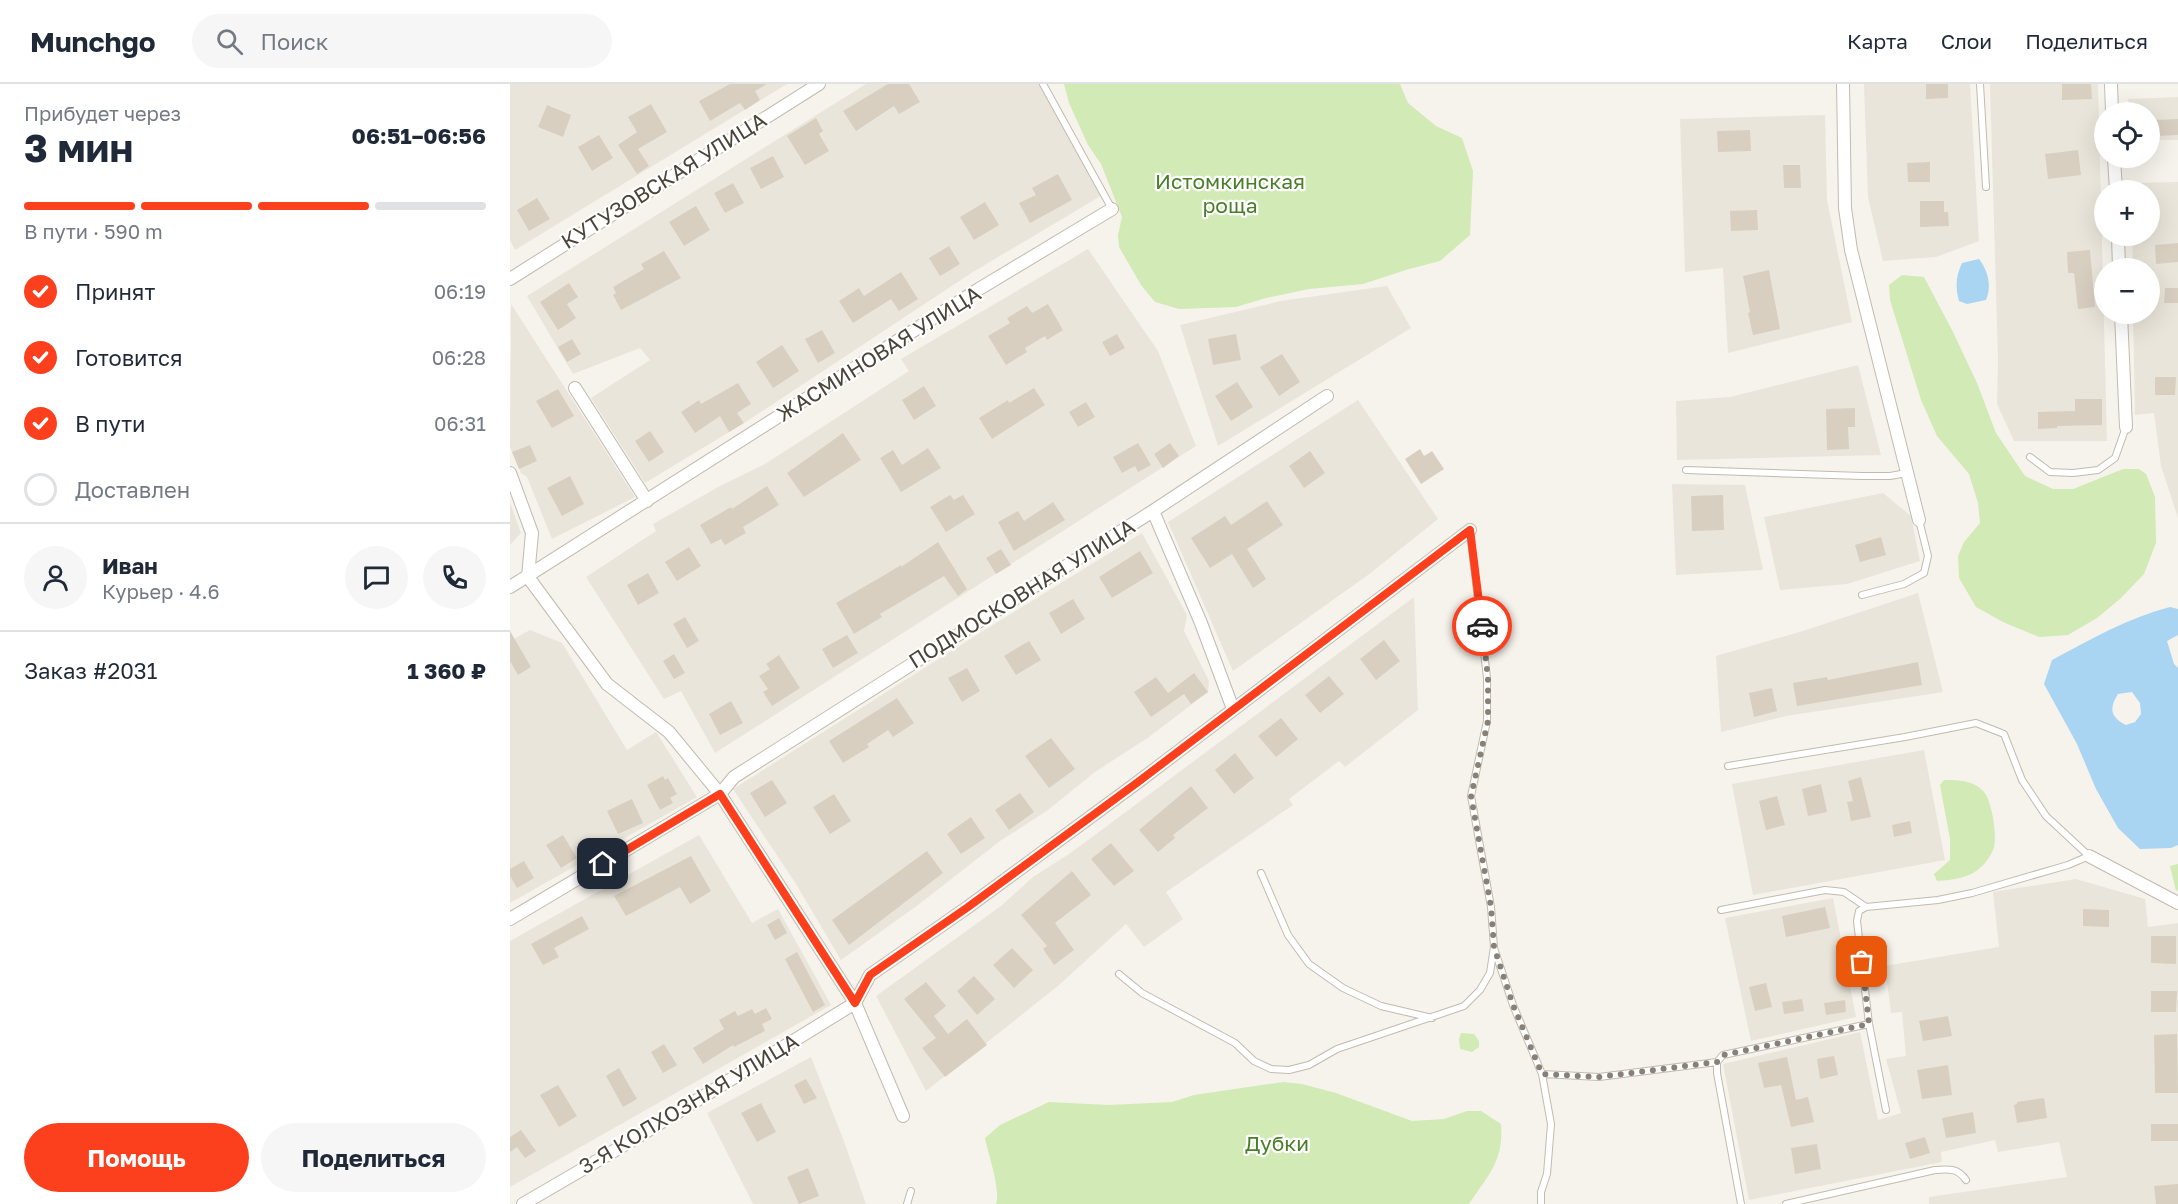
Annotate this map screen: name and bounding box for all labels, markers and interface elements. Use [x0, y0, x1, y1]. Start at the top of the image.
search box [192, 14, 612, 68]
text: Munchgo [30, 25, 156, 58]
icon: search [213, 25, 246, 58]
text: Поиск [261, 28, 328, 55]
text: Карта [1847, 28, 1908, 54]
text: Слои [1941, 28, 1992, 54]
text: Поделиться [2025, 28, 2148, 54]
text: Прибудет через [24, 101, 181, 125]
map controls [2094, 102, 2160, 324]
button: locate [2094, 102, 2160, 168]
street label: КУТУЗОВСКАЯ УЛИЦА [556, 106, 771, 254]
text: 06:51–06:56 [352, 122, 486, 149]
text: 3 мин [24, 124, 133, 171]
park label: Истомкинская роща [1155, 168, 1305, 218]
button: + [2094, 180, 2160, 246]
text: В пути · 590 m [24, 219, 163, 243]
button: − [2094, 258, 2160, 324]
icon: check [24, 275, 57, 308]
text: Принят [75, 278, 155, 305]
text: 06:19 [434, 279, 486, 303]
street label: ЖАСМИНОВАЯ УЛИЦА [772, 280, 985, 427]
icon: check [24, 341, 57, 374]
text: Готовится [75, 344, 183, 371]
text: 06:28 [432, 345, 486, 369]
icon: check [24, 407, 57, 440]
text: В пути [75, 410, 145, 437]
text: 06:31 [434, 411, 486, 435]
text: Доставлен [75, 476, 190, 503]
street label: ПОДМОСКОВНАЯ УЛИЦА [903, 513, 1139, 674]
button: person [24, 546, 87, 609]
button: chat [345, 546, 408, 609]
button: phone [423, 546, 486, 609]
text: Иван [102, 552, 158, 579]
text: Курьер · 4.6 [102, 579, 220, 603]
courier [1452, 596, 1512, 656]
icon: car [1466, 610, 1499, 643]
text: Заказ #2031 [24, 657, 157, 684]
text: 1 360 ₽ [407, 657, 486, 684]
pin [577, 838, 628, 889]
icon: home [586, 847, 619, 880]
pin [1836, 936, 1887, 987]
icon: bag [1845, 945, 1878, 978]
street label: 3-Я КОЛХОЗНАЯ УЛИЦА [574, 1027, 803, 1179]
button: Помощь [24, 1123, 249, 1192]
button: Поделиться [261, 1123, 486, 1192]
park label: Дубки [1245, 1130, 1309, 1156]

